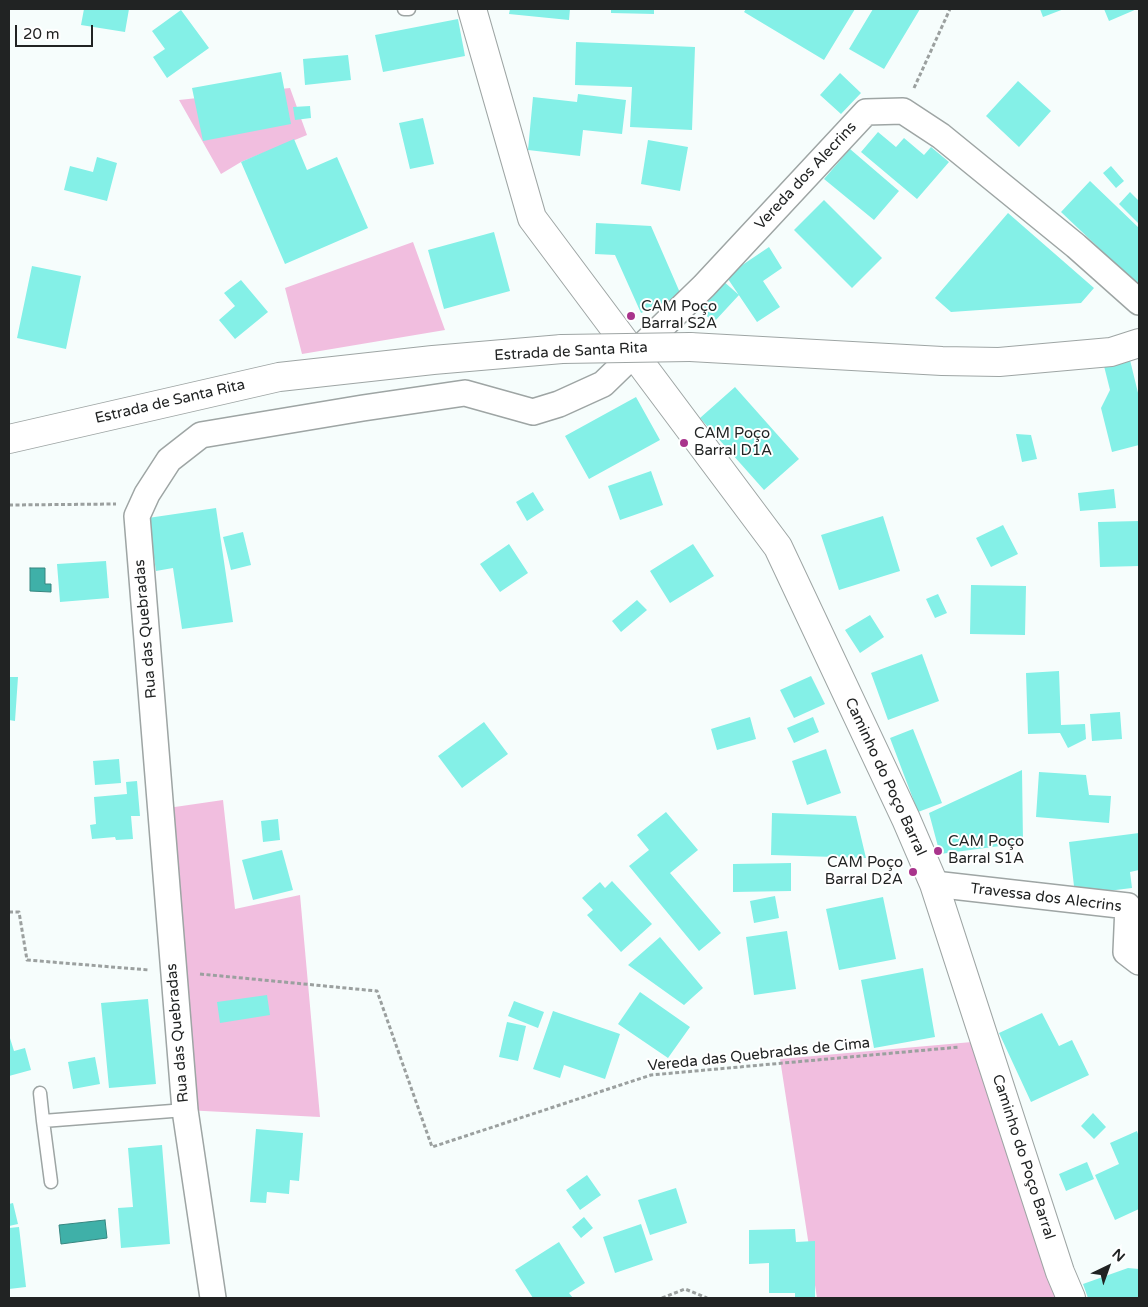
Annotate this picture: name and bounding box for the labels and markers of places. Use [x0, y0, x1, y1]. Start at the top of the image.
place label: CAM Poço Barral S2A [641, 298, 717, 333]
marker: CAM Poço Barral S2A [625, 310, 637, 322]
place label: CAM Poço Barral D1A [694, 425, 772, 460]
marker: CAM Poço Barral D1A [678, 437, 690, 449]
place label: CAM Poço Barral S1A [948, 833, 1024, 868]
marker: CAM Poço Barral S1A [932, 845, 944, 857]
place label: CAM Poço Barral D2A [825, 854, 903, 889]
marker: CAM Poço Barral D2A [907, 866, 919, 878]

